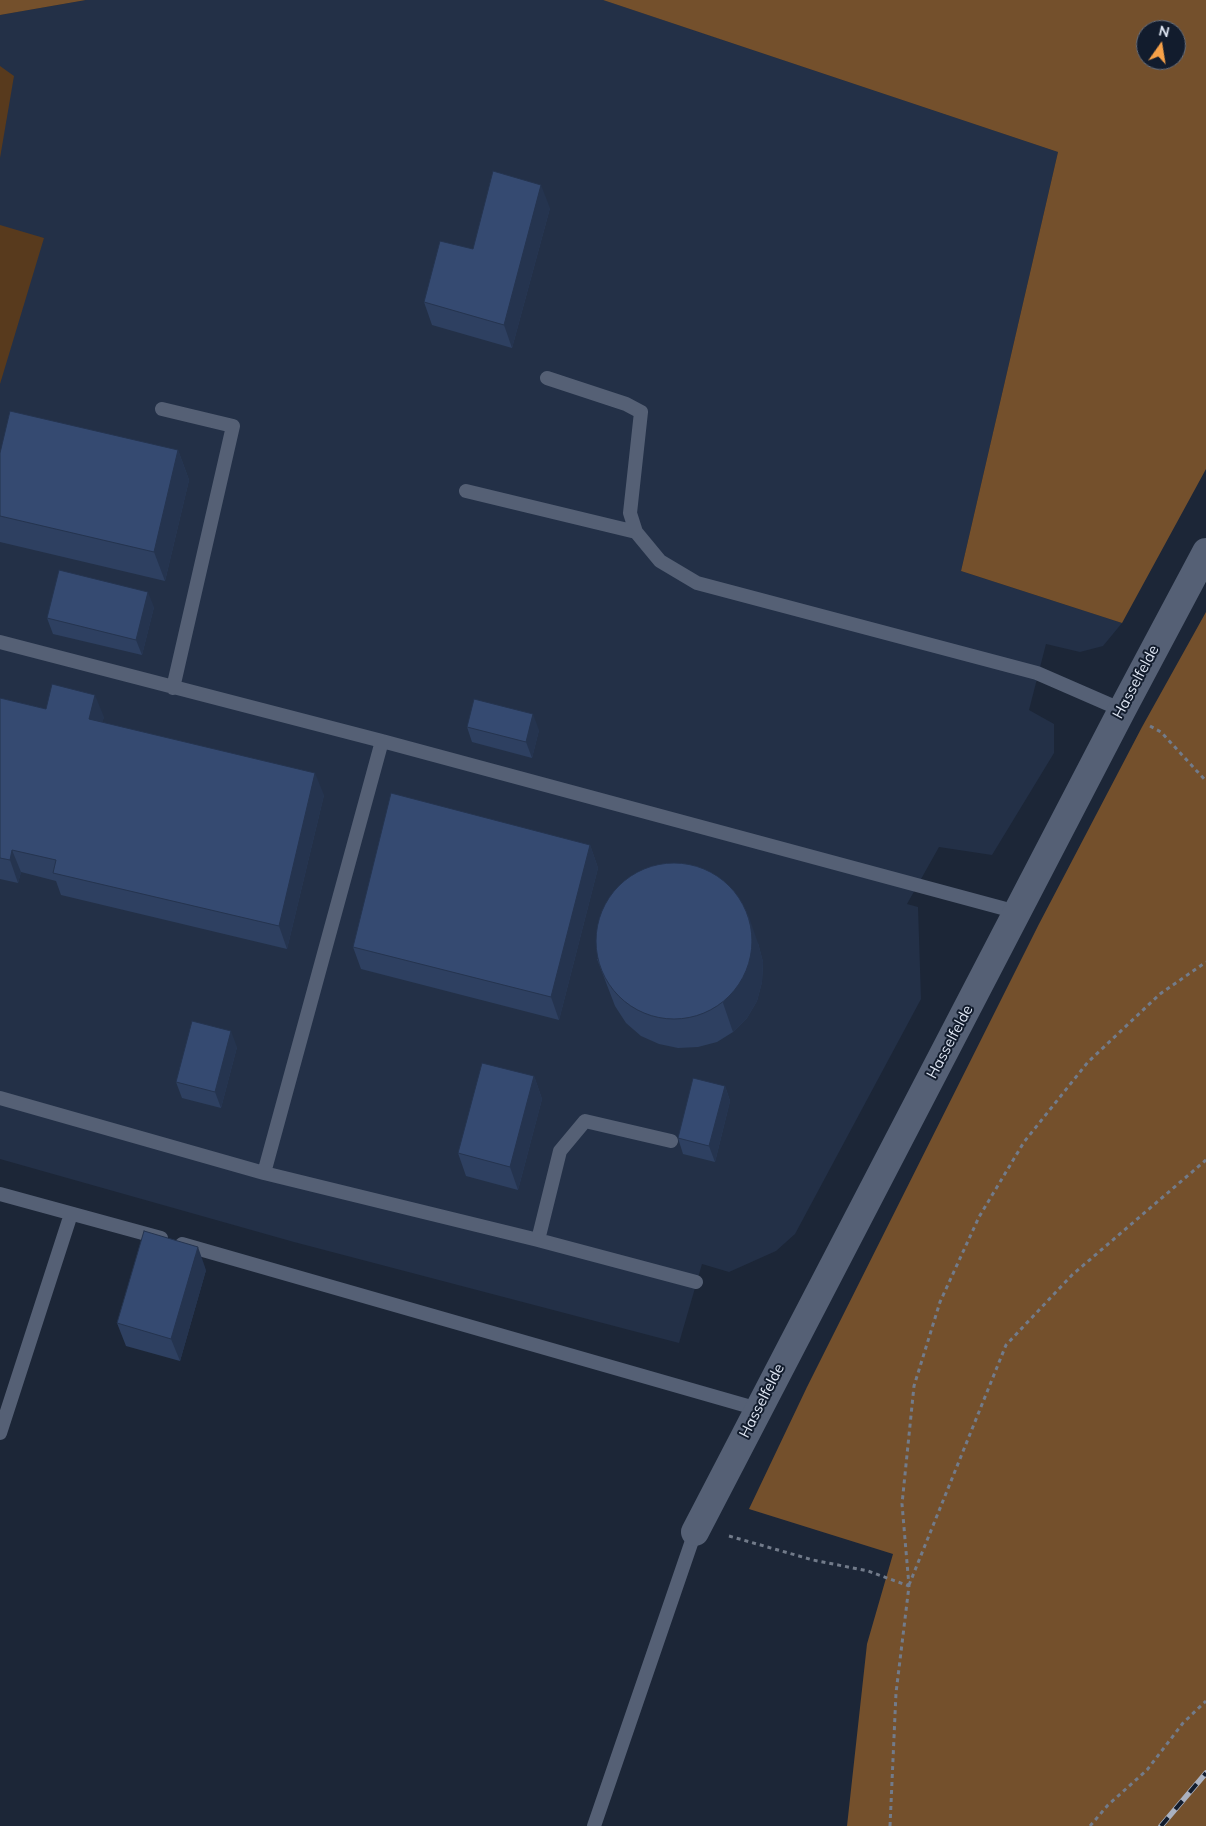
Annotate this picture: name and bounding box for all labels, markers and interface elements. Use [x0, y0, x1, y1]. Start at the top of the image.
north arrow [1136, 20, 1186, 70]
text: N [1157, 21, 1171, 41]
street label: Hasselfelde [1109, 642, 1163, 722]
street label: Hasselfelde [923, 1002, 977, 1082]
street label: Hasselfelde [736, 1361, 788, 1441]

